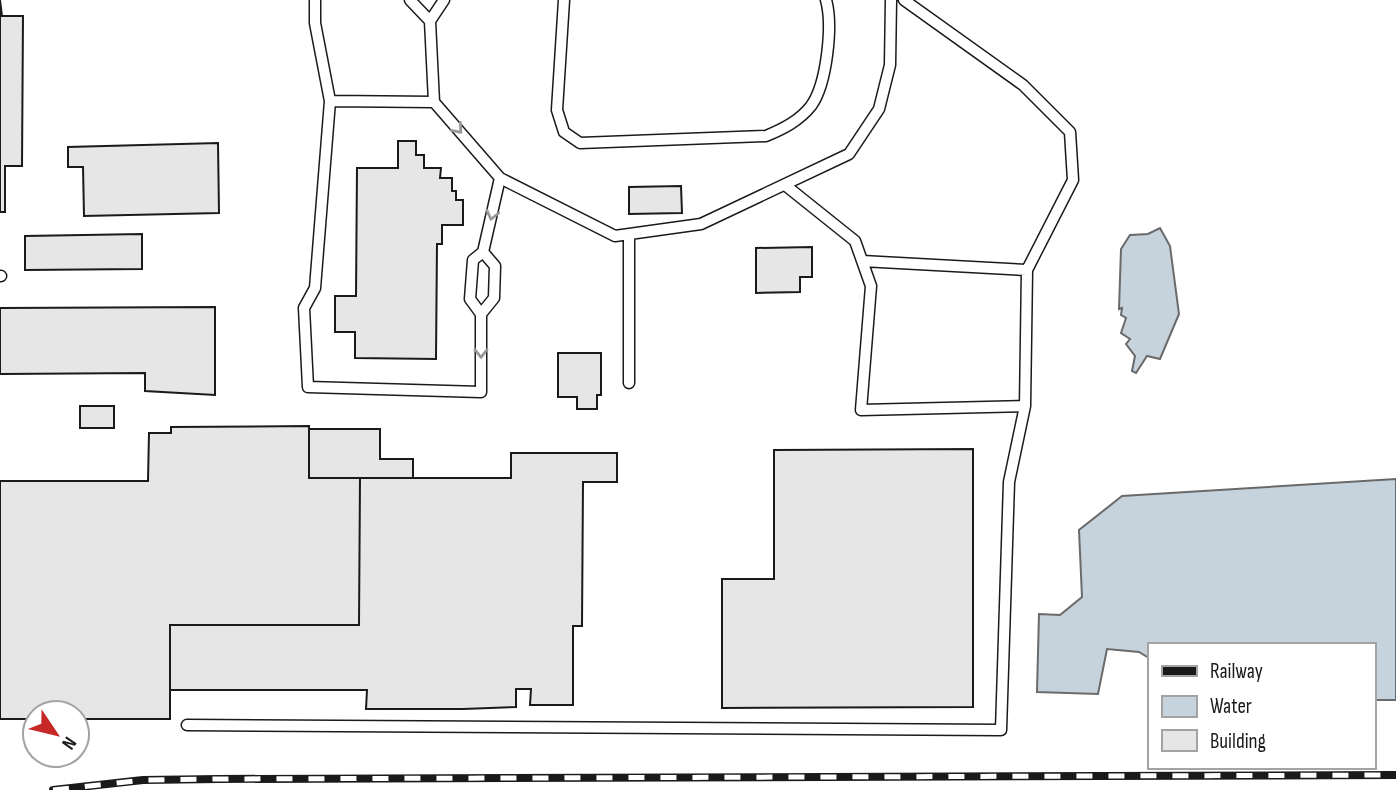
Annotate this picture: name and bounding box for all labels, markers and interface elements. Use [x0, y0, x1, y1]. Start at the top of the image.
one-way arrow [449, 121, 462, 134]
one-way arrow [486, 209, 500, 221]
one-way arrow [473, 348, 489, 359]
legend [1148, 643, 1375, 769]
text: Railway [1210, 659, 1263, 684]
text: Water [1210, 694, 1252, 719]
north arrow [21, 699, 91, 769]
text: Building [1210, 729, 1266, 754]
text: N [56, 732, 81, 754]

